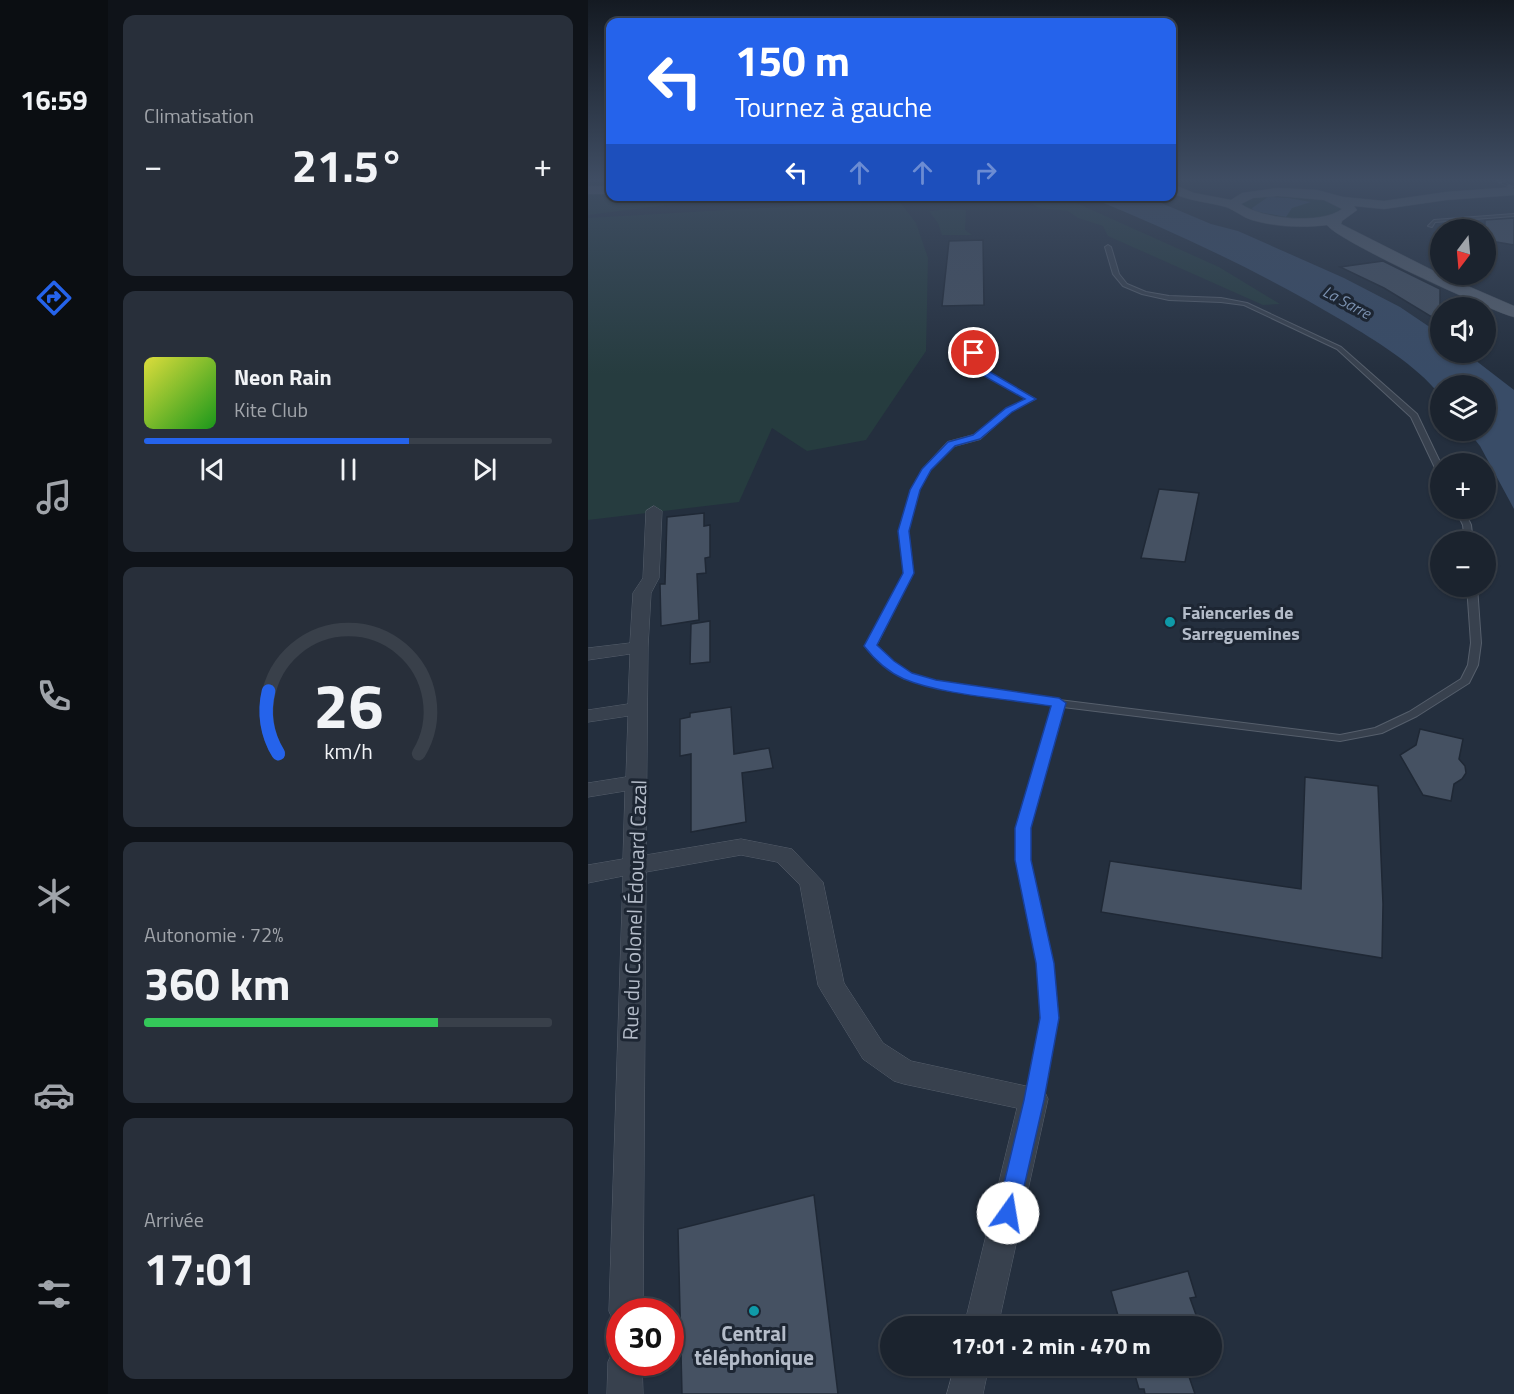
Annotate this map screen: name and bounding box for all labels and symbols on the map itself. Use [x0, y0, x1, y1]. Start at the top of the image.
north arrow [1430, 219, 1496, 285]
water label: La Sarre [1319, 279, 1377, 325]
pin [948, 327, 999, 378]
place label: Faïenceries de Sarreguemines [1182, 599, 1300, 647]
marker: Faïenceries de Sarreguemines [1163, 615, 1177, 629]
street label: Rue du Colonel Édouard Cazal [613, 779, 655, 1041]
position arrow [976, 1181, 1040, 1245]
speed limit sign: 30 [606, 1298, 684, 1376]
marker: Central téléphonique [747, 1304, 761, 1318]
place label: Central téléphonique [694, 1317, 814, 1373]

